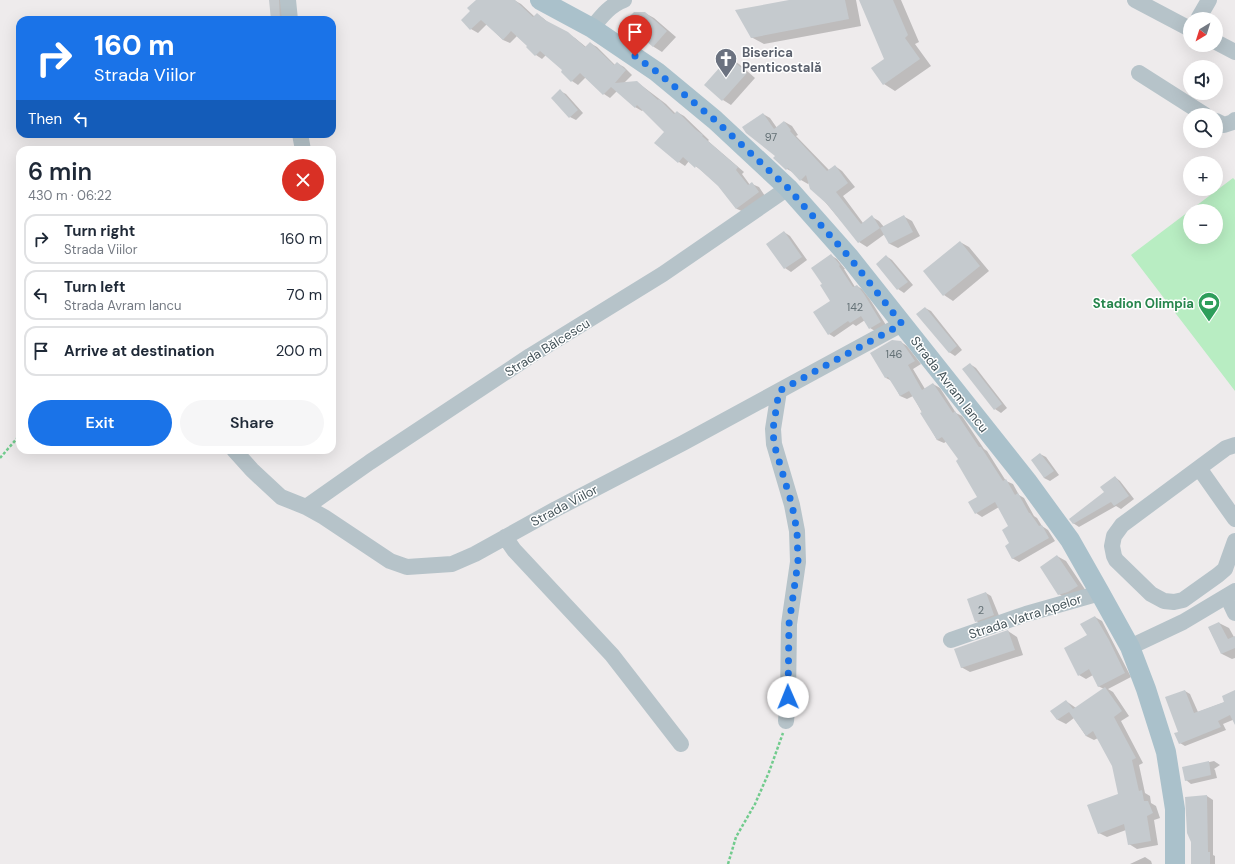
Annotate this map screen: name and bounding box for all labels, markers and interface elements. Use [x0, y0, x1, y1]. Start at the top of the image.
north arrow [1183, 12, 1223, 52]
map controls [1183, 12, 1223, 244]
pin [618, 15, 652, 56]
icon: arrive [624, 21, 646, 43]
text: 160 m [94, 27, 175, 64]
icon: right [28, 32, 80, 84]
place label: Biserica Penticostală [742, 44, 822, 76]
church icon: Biserica Penticostală [713, 46, 739, 79]
button: sound [1183, 60, 1223, 100]
text: Strada Viilor [94, 63, 196, 87]
icon: left [70, 108, 92, 130]
button: search [1183, 108, 1223, 148]
text: Then [28, 109, 62, 129]
house number: 97 [765, 130, 777, 144]
text: 6 min [28, 156, 92, 187]
button: + [1183, 156, 1223, 196]
button: close [282, 159, 324, 201]
text: 430 m · 06:22 [28, 187, 112, 204]
button: − [1183, 204, 1223, 244]
text: Turn right [64, 221, 135, 241]
icon: right [30, 228, 52, 250]
text: 160 m [280, 229, 322, 249]
text: Strada Viilor [64, 241, 138, 258]
text: Turn left [64, 277, 125, 297]
icon: left [30, 284, 52, 306]
text: 70 m [287, 285, 322, 305]
sports icon: Stadion Olimpia [1196, 290, 1222, 323]
place label: Stadion Olimpia [1093, 295, 1194, 312]
text: Strada Avram Iancu [64, 297, 181, 314]
house number: 142 [847, 300, 863, 314]
street label: Strada Bălcescu [502, 314, 593, 380]
street label: Strada Avram Iancu [907, 333, 992, 436]
icon: arrive [30, 340, 52, 362]
text: Arrive at destination [64, 341, 215, 361]
text: 200 m [276, 341, 322, 361]
house number: 146 [885, 347, 903, 361]
button: Exit [28, 400, 172, 446]
button: Share [180, 400, 324, 446]
street label: Strada Viilor [528, 481, 601, 530]
street label: Strada Vatra Apelor [966, 590, 1084, 643]
house number: 2 [978, 603, 984, 617]
position arrow [767, 676, 809, 718]

